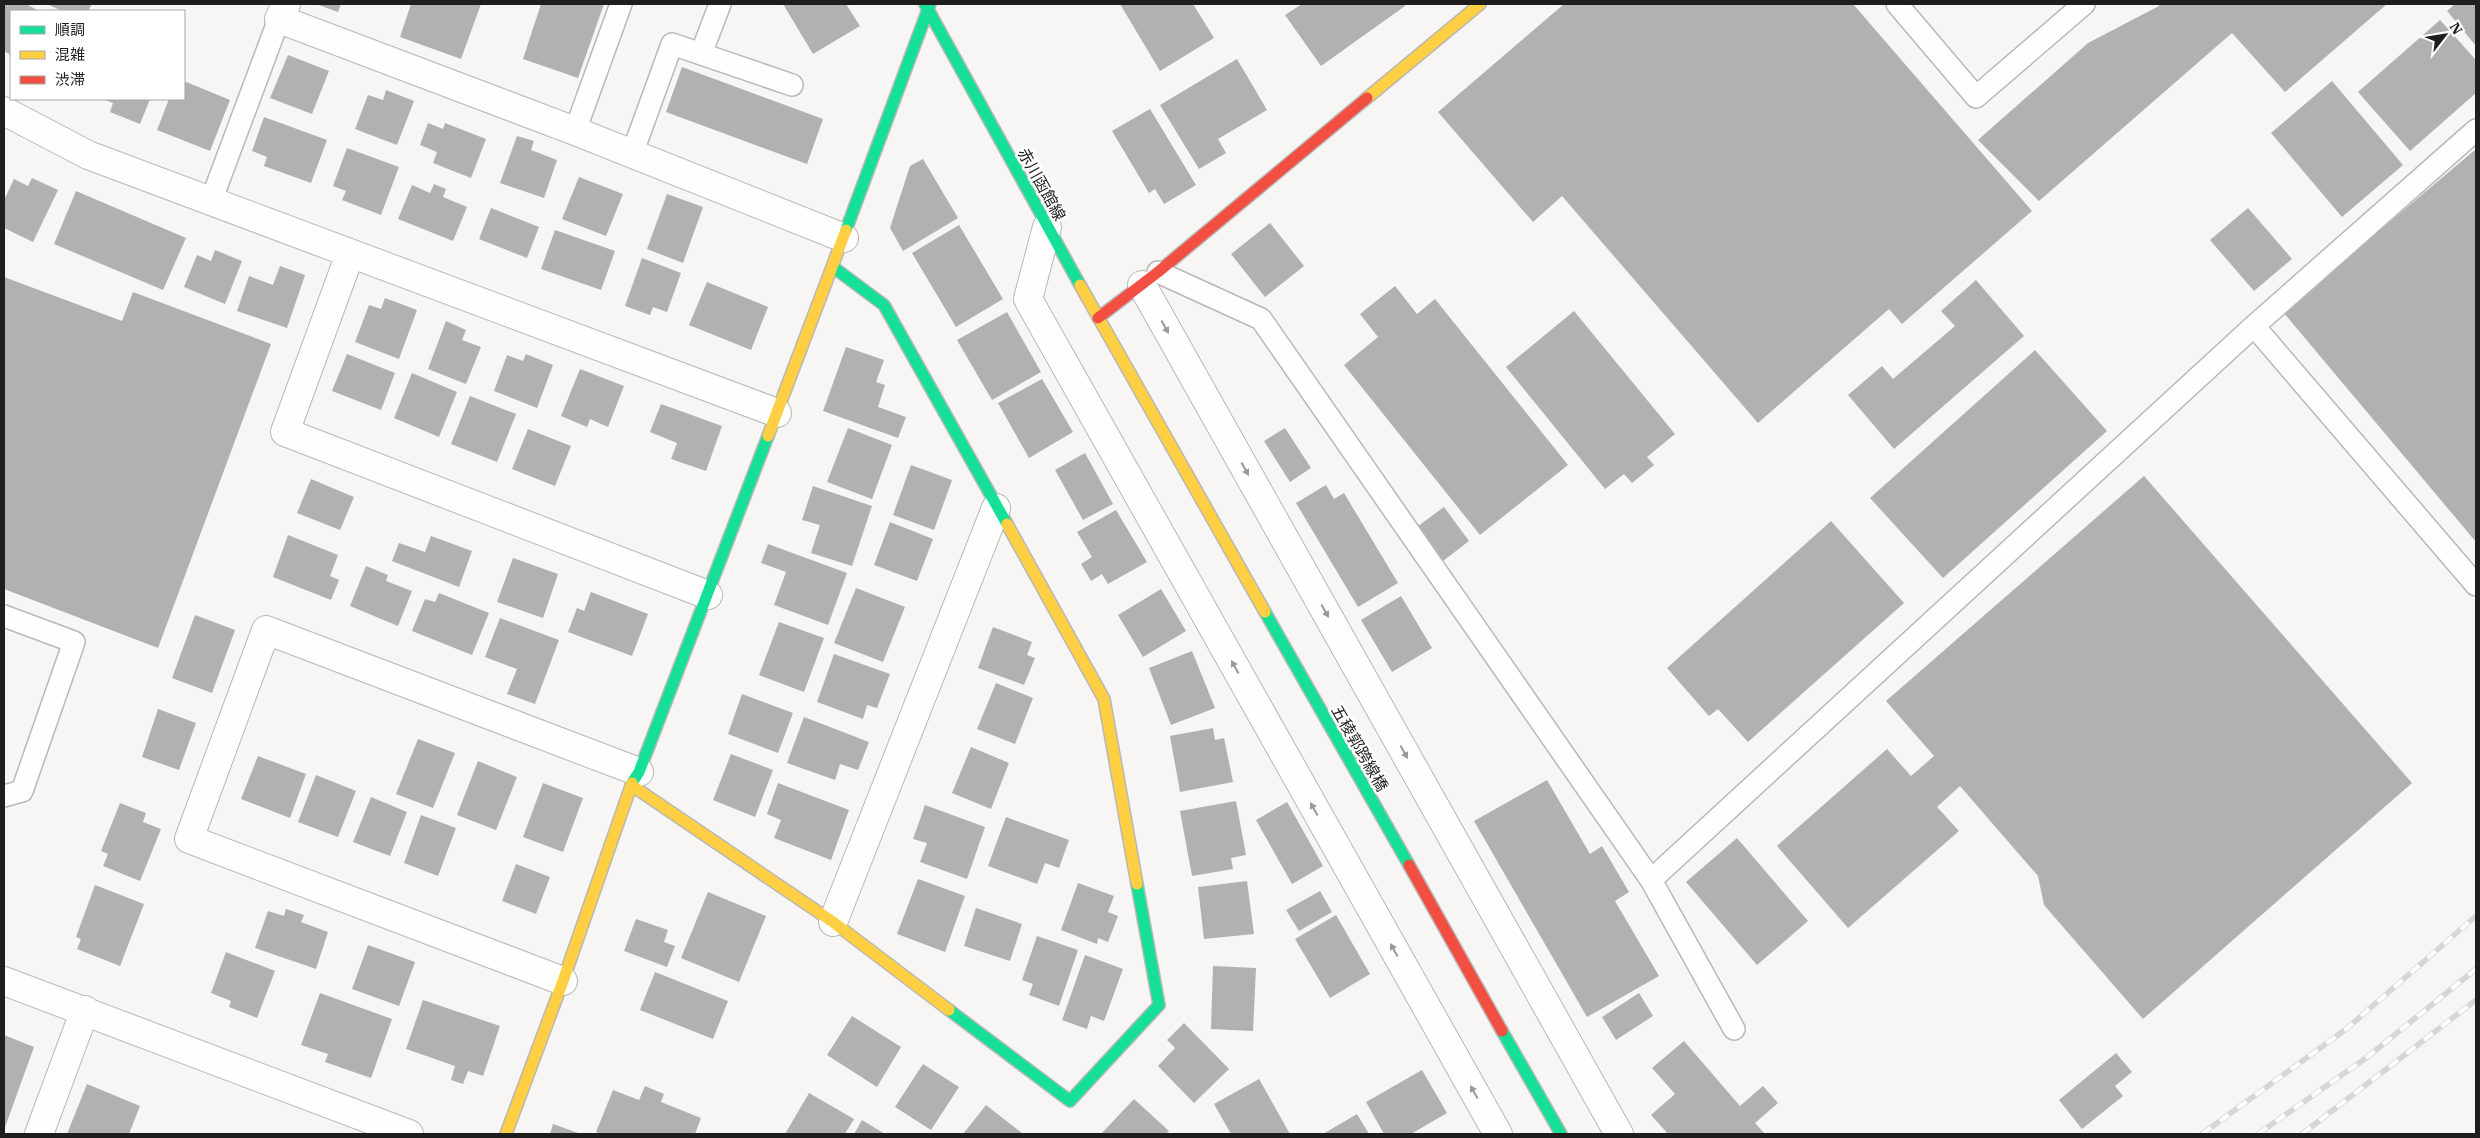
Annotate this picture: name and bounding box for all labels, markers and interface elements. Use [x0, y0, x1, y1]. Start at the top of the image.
legend [10, 10, 185, 100]
north arrow [2420, 10, 2470, 60]
text: N [2446, 19, 2467, 38]
text: 順調 [55, 20, 85, 39]
text: 混雑 [55, 45, 85, 64]
text: 渋滞 [55, 70, 85, 89]
street label: 赤川函館線 [1014, 144, 1070, 224]
one-way arrow [1161, 321, 1170, 334]
one-way arrow [1241, 462, 1249, 476]
one-way arrow [1321, 603, 1329, 618]
one-way arrow [1230, 660, 1239, 674]
street label: 五稜郭跨線橋 [1327, 701, 1393, 795]
one-way arrow [1400, 746, 1409, 759]
one-way arrow [1310, 802, 1319, 815]
one-way arrow [1390, 943, 1398, 958]
one-way arrow [1470, 1084, 1478, 1099]

